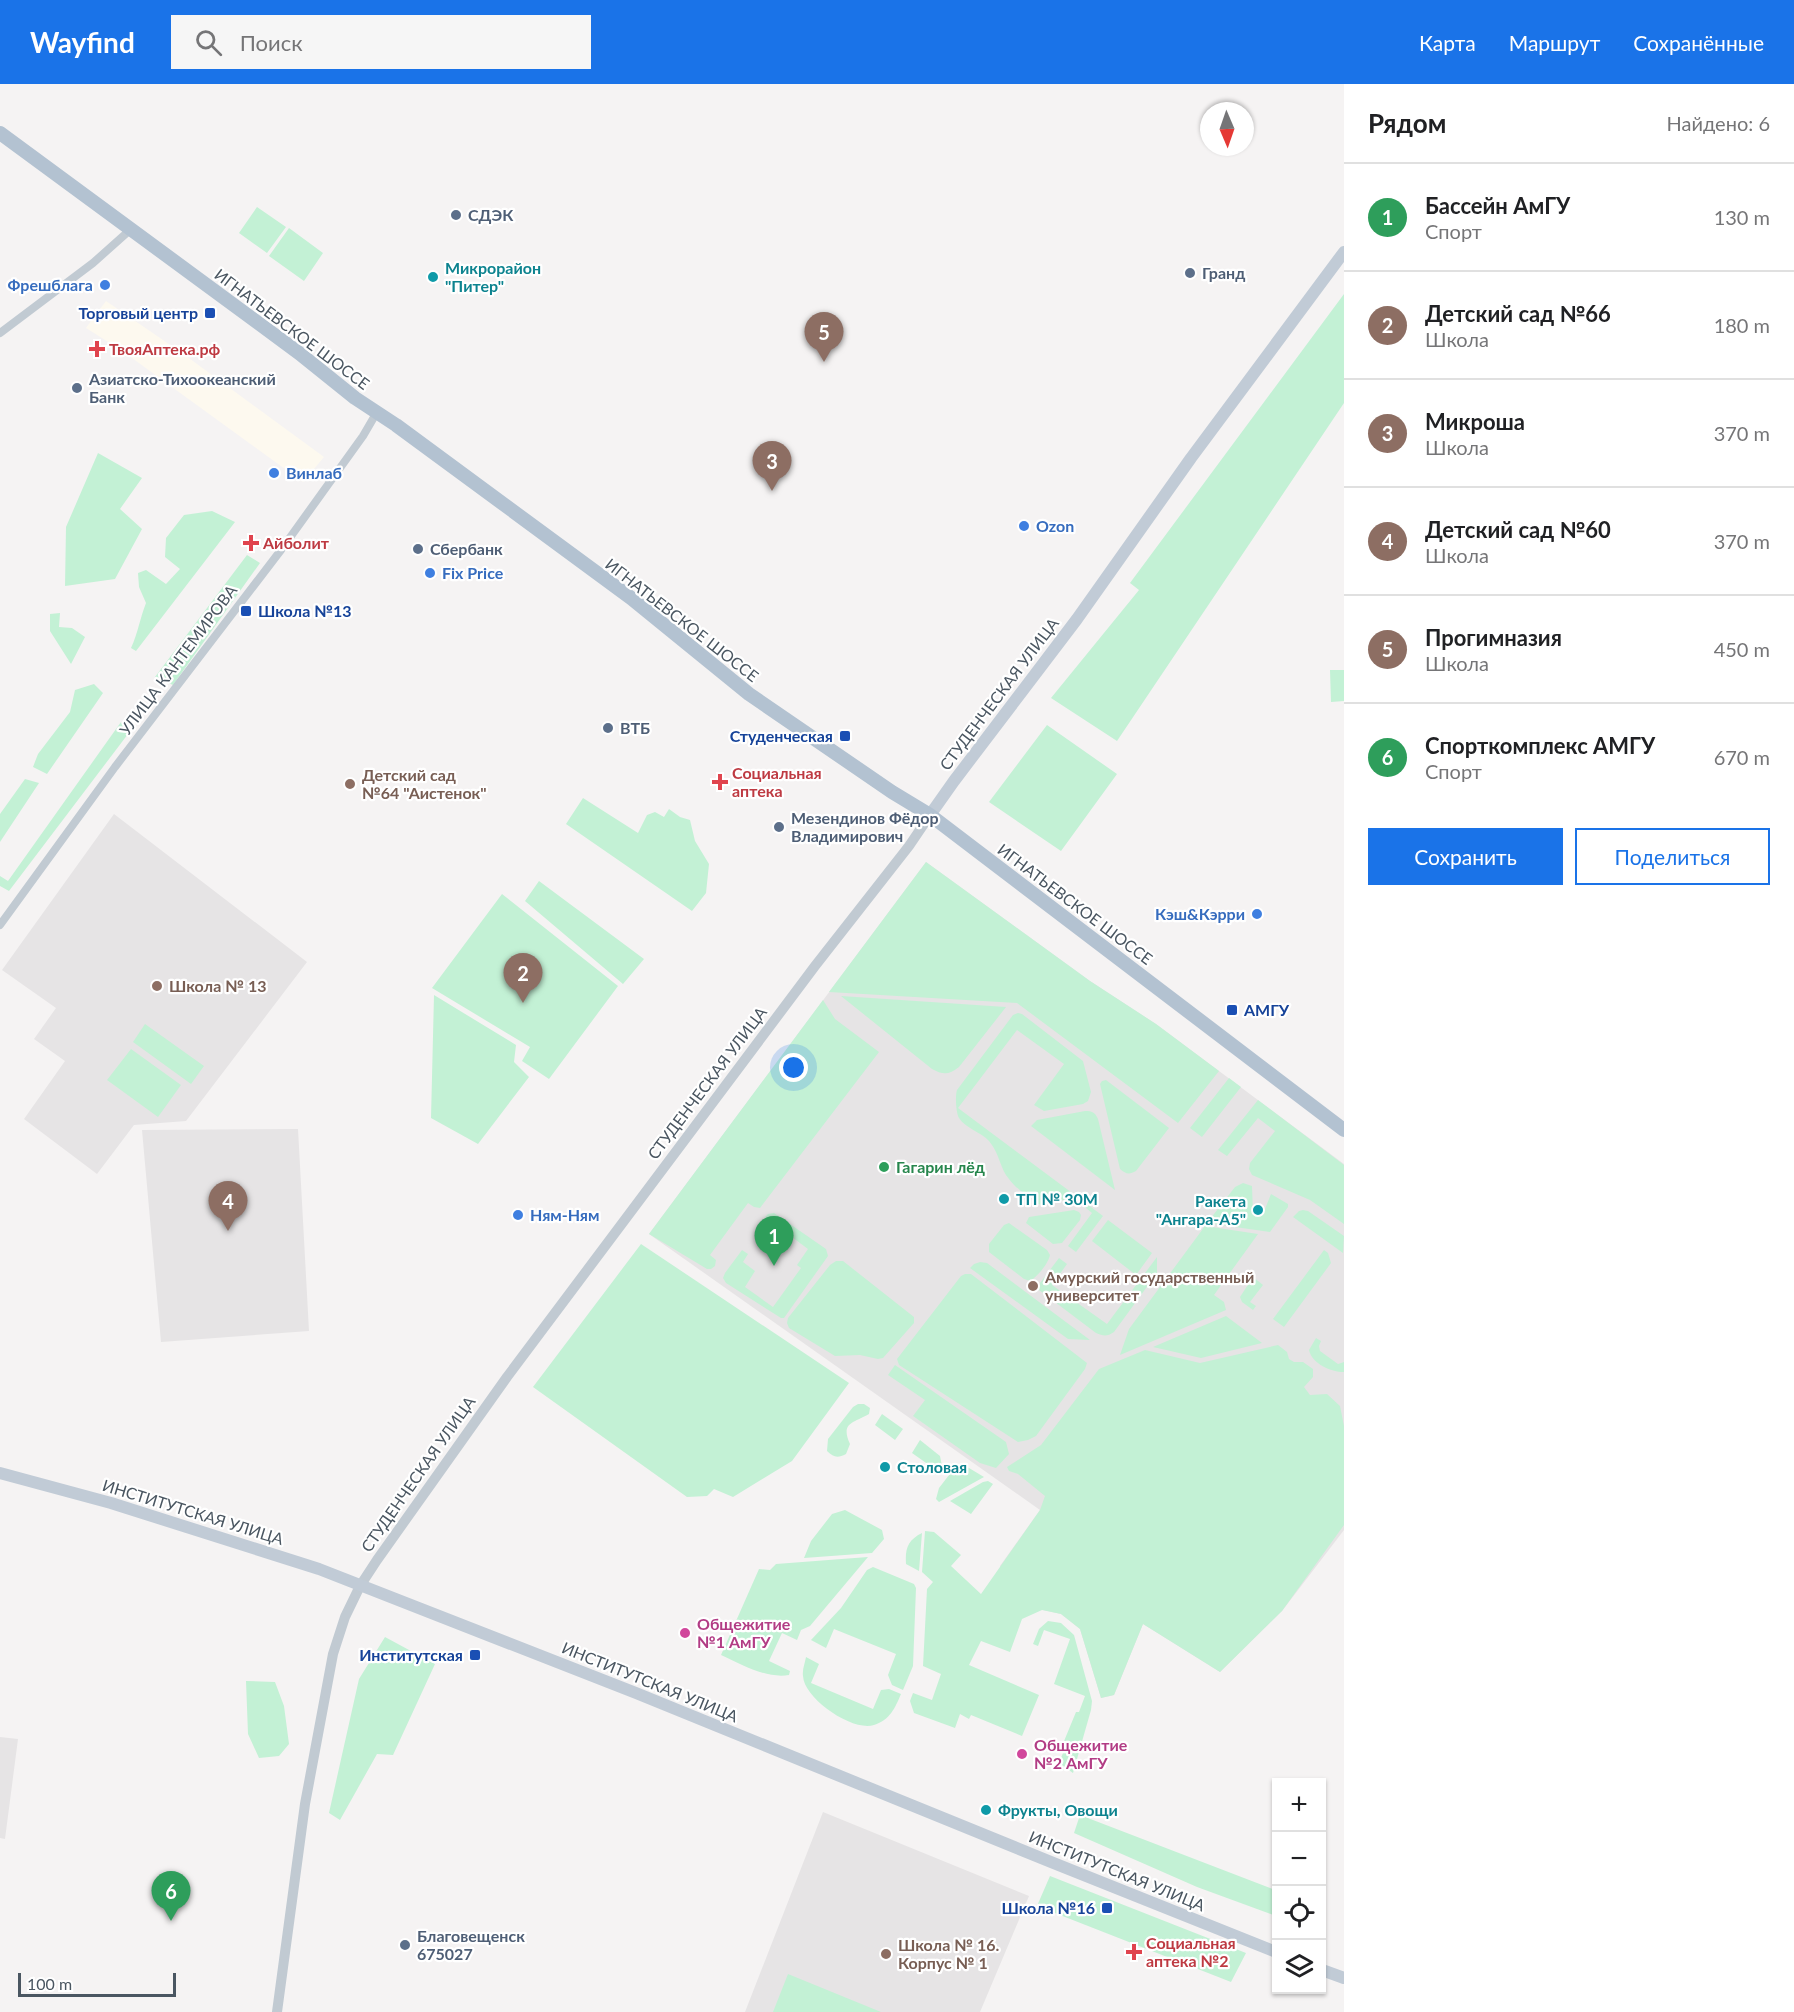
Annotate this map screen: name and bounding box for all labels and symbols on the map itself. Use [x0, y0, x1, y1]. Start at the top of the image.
north arrow [1200, 102, 1254, 156]
place label: СДЭК [468, 205, 514, 224]
marker: СДЭК [449, 208, 463, 222]
place label: Микрорайон "Питер" [445, 258, 541, 295]
place label: Гранд [1202, 263, 1245, 282]
street label: ИГНАТЬЕВСКОЕ ШОССЕ [211, 264, 373, 393]
marker: Гранд [1183, 266, 1197, 280]
marker: Микрорайон "Питер" [426, 270, 440, 284]
place label: Фрешблага [8, 275, 93, 294]
marker: Фрешблага [98, 278, 112, 292]
place label: Торговый центр [79, 303, 198, 322]
marker: Торговый центр [203, 306, 217, 320]
pin: 5 [804, 312, 844, 362]
place label: ТвояАптека.рф [109, 339, 221, 358]
marker: ТвояАптека.рф [90, 342, 104, 356]
place label: Азиатско-Тихоокеанский Банк [88, 369, 276, 406]
marker: Азиатско-Тихоокеанский Банк [70, 381, 84, 395]
pin: 3 [752, 442, 792, 491]
place label: Винлаб [286, 463, 342, 482]
marker: Винлаб [267, 466, 281, 480]
place label: Ozon [1036, 516, 1074, 535]
marker: Ozon [1017, 519, 1031, 533]
place label: Айболит [262, 533, 330, 552]
marker: Айболит [244, 536, 258, 550]
place label: Сбербанк [430, 539, 503, 558]
marker: Сбербанк [411, 542, 425, 556]
street label: ИГНАТЬЕВСКОЕ ШОССЕ [602, 554, 763, 685]
place label: Fix Price [442, 563, 504, 582]
marker: Fix Price [423, 566, 437, 580]
street label: УЛИЦА КАНТЕМИРОВА [115, 581, 240, 739]
place label: Школа №13 [258, 601, 352, 620]
marker: Школа №13 [239, 604, 253, 618]
street label: СТУДЕНЧЕСКАЯ УЛИЦА [935, 614, 1062, 774]
place label: ВТБ [620, 718, 650, 737]
marker: ВТБ [601, 721, 615, 735]
place label: Студенческая [730, 726, 833, 745]
marker: Студенческая [838, 729, 852, 743]
place label: Социальная аптека [732, 763, 822, 800]
place label: Детский сад №64 "Аистенок" [362, 765, 487, 802]
marker: Социальная аптека [713, 775, 727, 789]
marker: Детский сад №64 "Аистенок" [343, 777, 357, 791]
place label: Мезендинов Фёдор Владимирович [791, 808, 939, 845]
marker: Мезендинов Фёдор Владимирович [772, 820, 786, 834]
street label: ИГНАТЬЕВСКОЕ ШОССЕ [994, 839, 1156, 968]
place label: Кэш&Кэрри [1155, 904, 1245, 923]
marker: Кэш&Кэрри [1250, 907, 1264, 921]
pin: 2 [504, 954, 542, 1003]
place label: Школа № 13 [169, 976, 266, 995]
marker: Школа № 13 [150, 979, 164, 993]
place label: АМГУ [1243, 1000, 1290, 1019]
street label: СТУДЕНЧЕСКАЯ УЛИЦА [643, 1003, 770, 1163]
marker: АМГУ [1225, 1003, 1239, 1017]
your location [779, 1053, 808, 1082]
place label: Гагарин лёд [896, 1157, 985, 1176]
marker: Гагарин лёд [877, 1160, 891, 1174]
pin: 4 [208, 1182, 248, 1231]
place label: ТП № 30М [1016, 1189, 1098, 1208]
place label: Ракета "Ангара-А5" [1156, 1191, 1246, 1228]
marker: ТП № 30М [997, 1192, 1011, 1206]
marker: Ракета "Ангара-А5" [1251, 1203, 1265, 1217]
place label: Ням-Ням [530, 1205, 599, 1224]
marker: Ням-Ням [511, 1208, 525, 1222]
pin: 1 [754, 1216, 794, 1266]
place label: Амурский государственный университет [1044, 1267, 1254, 1304]
marker: Амурский государственный университет [1026, 1279, 1040, 1293]
street label: СТУДЕНЧЕСКАЯ УЛИЦА [357, 1392, 479, 1555]
place label: Столовая [897, 1457, 967, 1476]
marker: Столовая [878, 1460, 892, 1474]
street label: ИНСТИТУТСКАЯ УЛИЦА [100, 1475, 286, 1548]
place label: Общежитие №1 АмГУ [697, 1614, 791, 1651]
marker: Общежитие №1 АмГУ [678, 1626, 692, 1640]
street label: ИНСТИТУТСКАЯ УЛИЦА [559, 1637, 741, 1726]
place label: Институтская [359, 1645, 463, 1664]
marker: Институтская [468, 1648, 482, 1662]
place label: Общежитие №2 АмГУ [1034, 1735, 1128, 1772]
marker: Общежитие №2 АмГУ [1015, 1747, 1029, 1761]
place label: Фрукты, Овощи [998, 1800, 1118, 1819]
marker: Фрукты, Овощи [979, 1803, 993, 1817]
street label: ИНСТИТУТСКАЯ УЛИЦА [1026, 1826, 1208, 1915]
pin: 6 [152, 1872, 190, 1921]
place label: Школа №16 [1001, 1898, 1095, 1917]
marker: Школа №16 [1100, 1901, 1114, 1915]
place label: Благовещенск 675027 [417, 1926, 525, 1963]
place label: Социальная аптека №2 [1146, 1933, 1236, 1970]
place label: Школа № 16. Корпус № 1 [898, 1935, 999, 1972]
marker: Благовещенск 675027 [398, 1938, 412, 1952]
marker: Социальная аптека №2 [1127, 1945, 1141, 1959]
marker: Школа № 16. Корпус № 1 [879, 1947, 893, 1961]
scale bar [18, 1970, 176, 1998]

